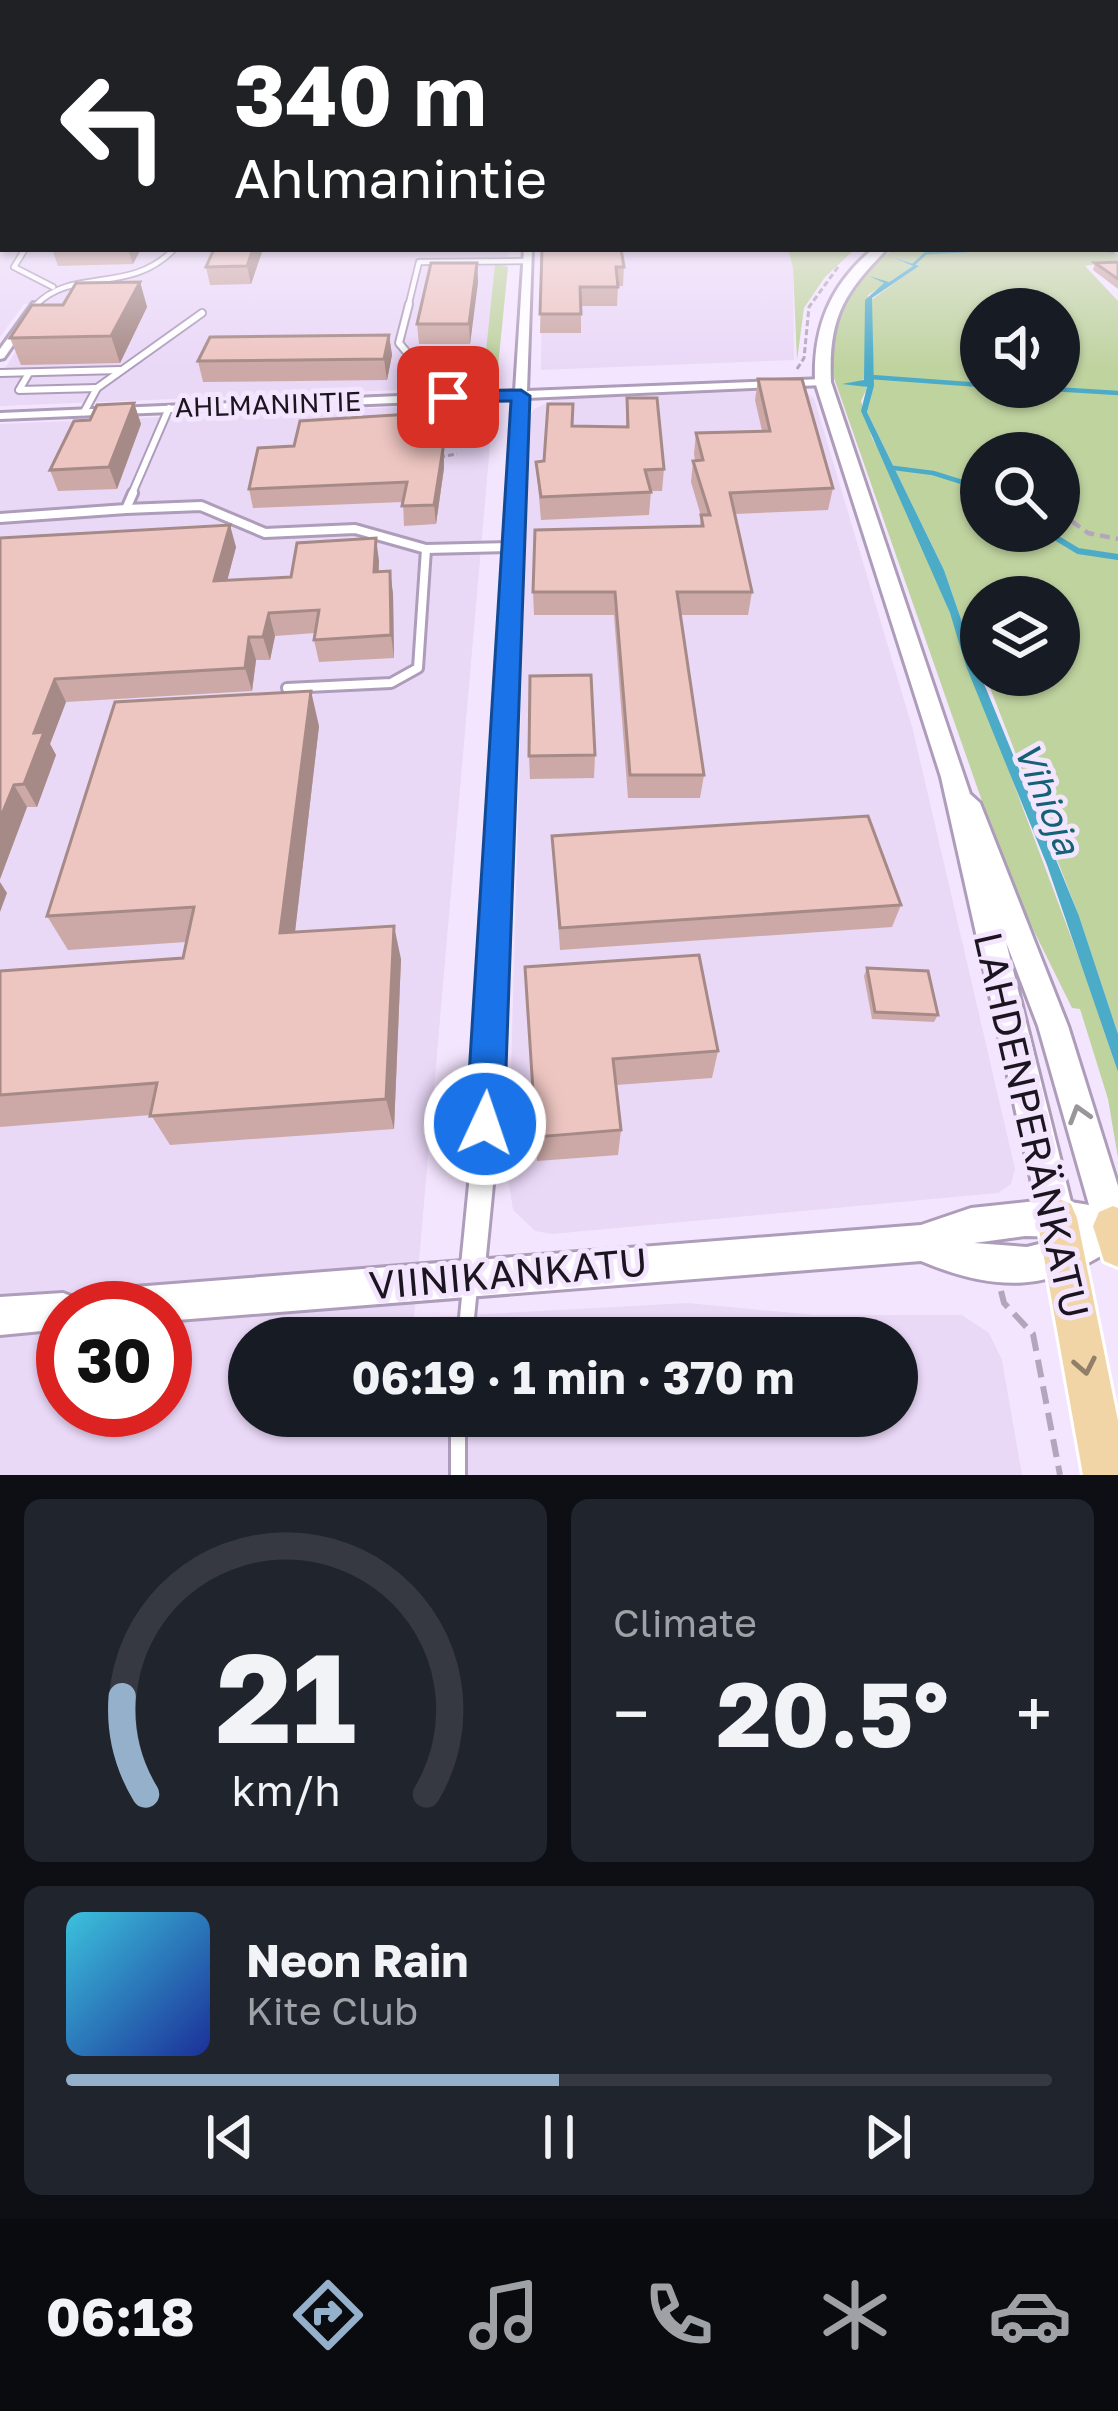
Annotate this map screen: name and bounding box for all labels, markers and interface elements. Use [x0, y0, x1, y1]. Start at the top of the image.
text: 340 m [234, 44, 487, 144]
icon: left [36, 48, 192, 204]
text: Ahlmanintie [234, 145, 547, 210]
map controls [960, 288, 1080, 696]
button: sound [960, 288, 1080, 408]
pin [397, 346, 499, 448]
icon: arrive [415, 364, 481, 430]
street label: AHLMANINTIE [174, 385, 362, 423]
button: search [960, 432, 1080, 552]
button: layers [960, 576, 1080, 696]
water label: Vihioja [1006, 736, 1090, 862]
street label: LAHDENPERÄNKATU [965, 927, 1099, 1323]
position arrow [422, 1061, 548, 1187]
one-way arrow [1068, 1104, 1093, 1125]
street label: VIINIKANKATU [367, 1237, 649, 1309]
speed limit sign: 30 [36, 1281, 192, 1437]
text: 06:19 · 1 min · 370 m [352, 1350, 794, 1404]
one-way arrow [1071, 1356, 1097, 1376]
text: Climate [613, 1599, 757, 1646]
text: 21 [215, 1621, 356, 1770]
text: 20.5° [716, 1659, 949, 1767]
text: − [613, 1673, 649, 1753]
text: + [1016, 1673, 1052, 1753]
text: km/h [231, 1763, 340, 1814]
text: Neon Rain [246, 1933, 469, 1987]
text: Kite Club [246, 1987, 418, 2034]
icon: previous [197, 2104, 263, 2170]
icon: pause [526, 2104, 592, 2170]
icon: next [855, 2104, 921, 2170]
icon: directions [286, 2273, 370, 2357]
icon: music [462, 2273, 546, 2357]
icon: phone [637, 2273, 721, 2357]
icon: climate [813, 2273, 897, 2357]
icon: car [988, 2273, 1072, 2357]
text: 06:18 [46, 2283, 195, 2348]

